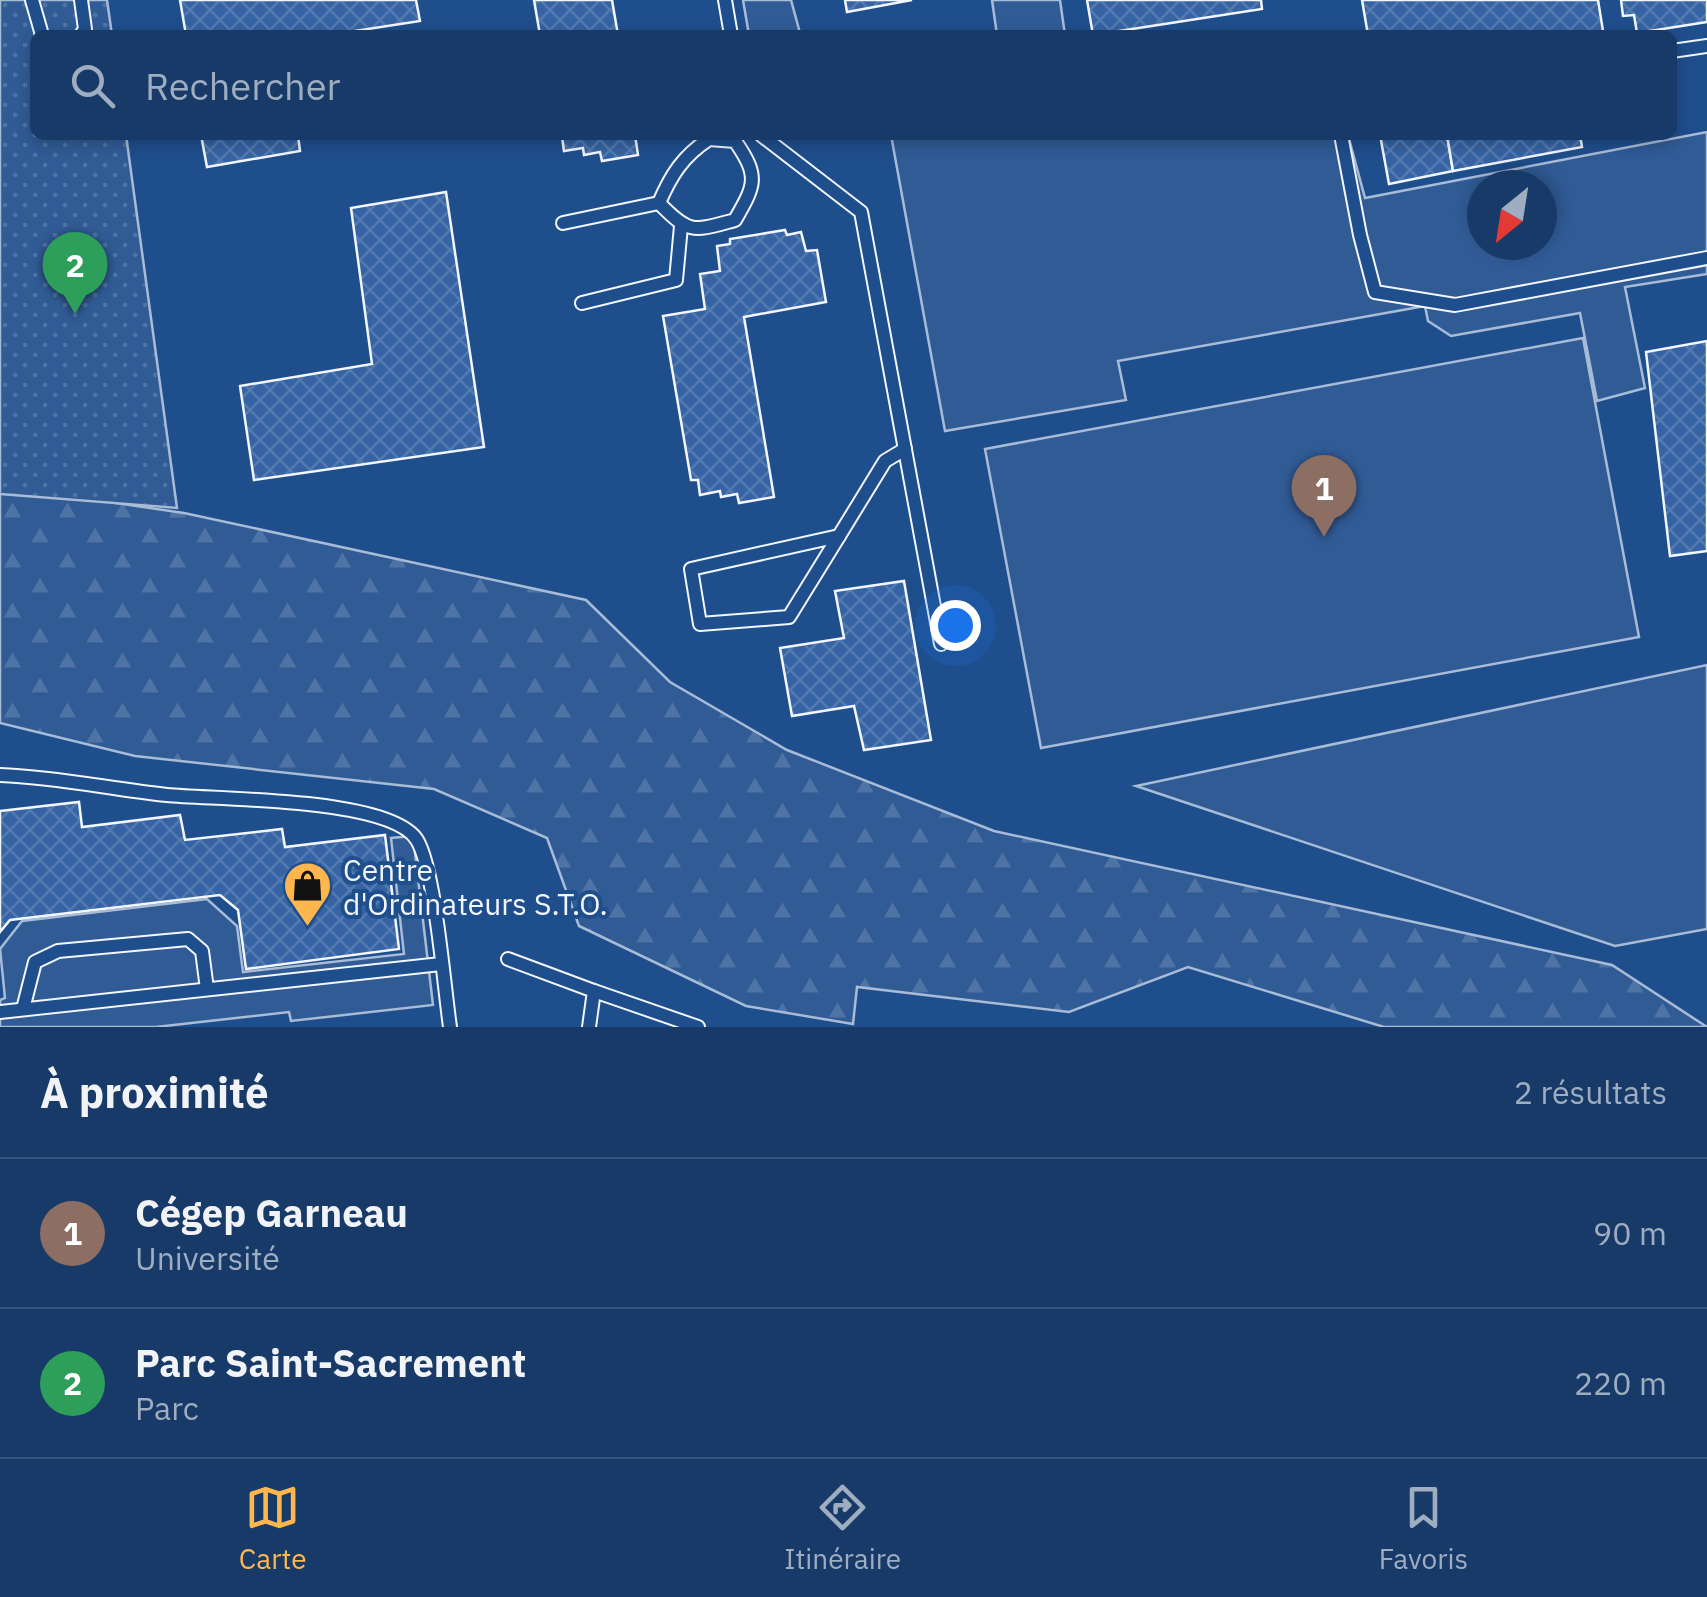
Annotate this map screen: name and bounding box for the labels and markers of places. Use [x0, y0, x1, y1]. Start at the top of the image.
pin: 2 [42, 232, 108, 314]
pin: 1 [1292, 454, 1356, 537]
place label: Centre d'Ordinateurs S.T.O. [343, 850, 608, 923]
shop icon: Centre d'Ordinateurs S.T.O. [282, 860, 334, 928]

